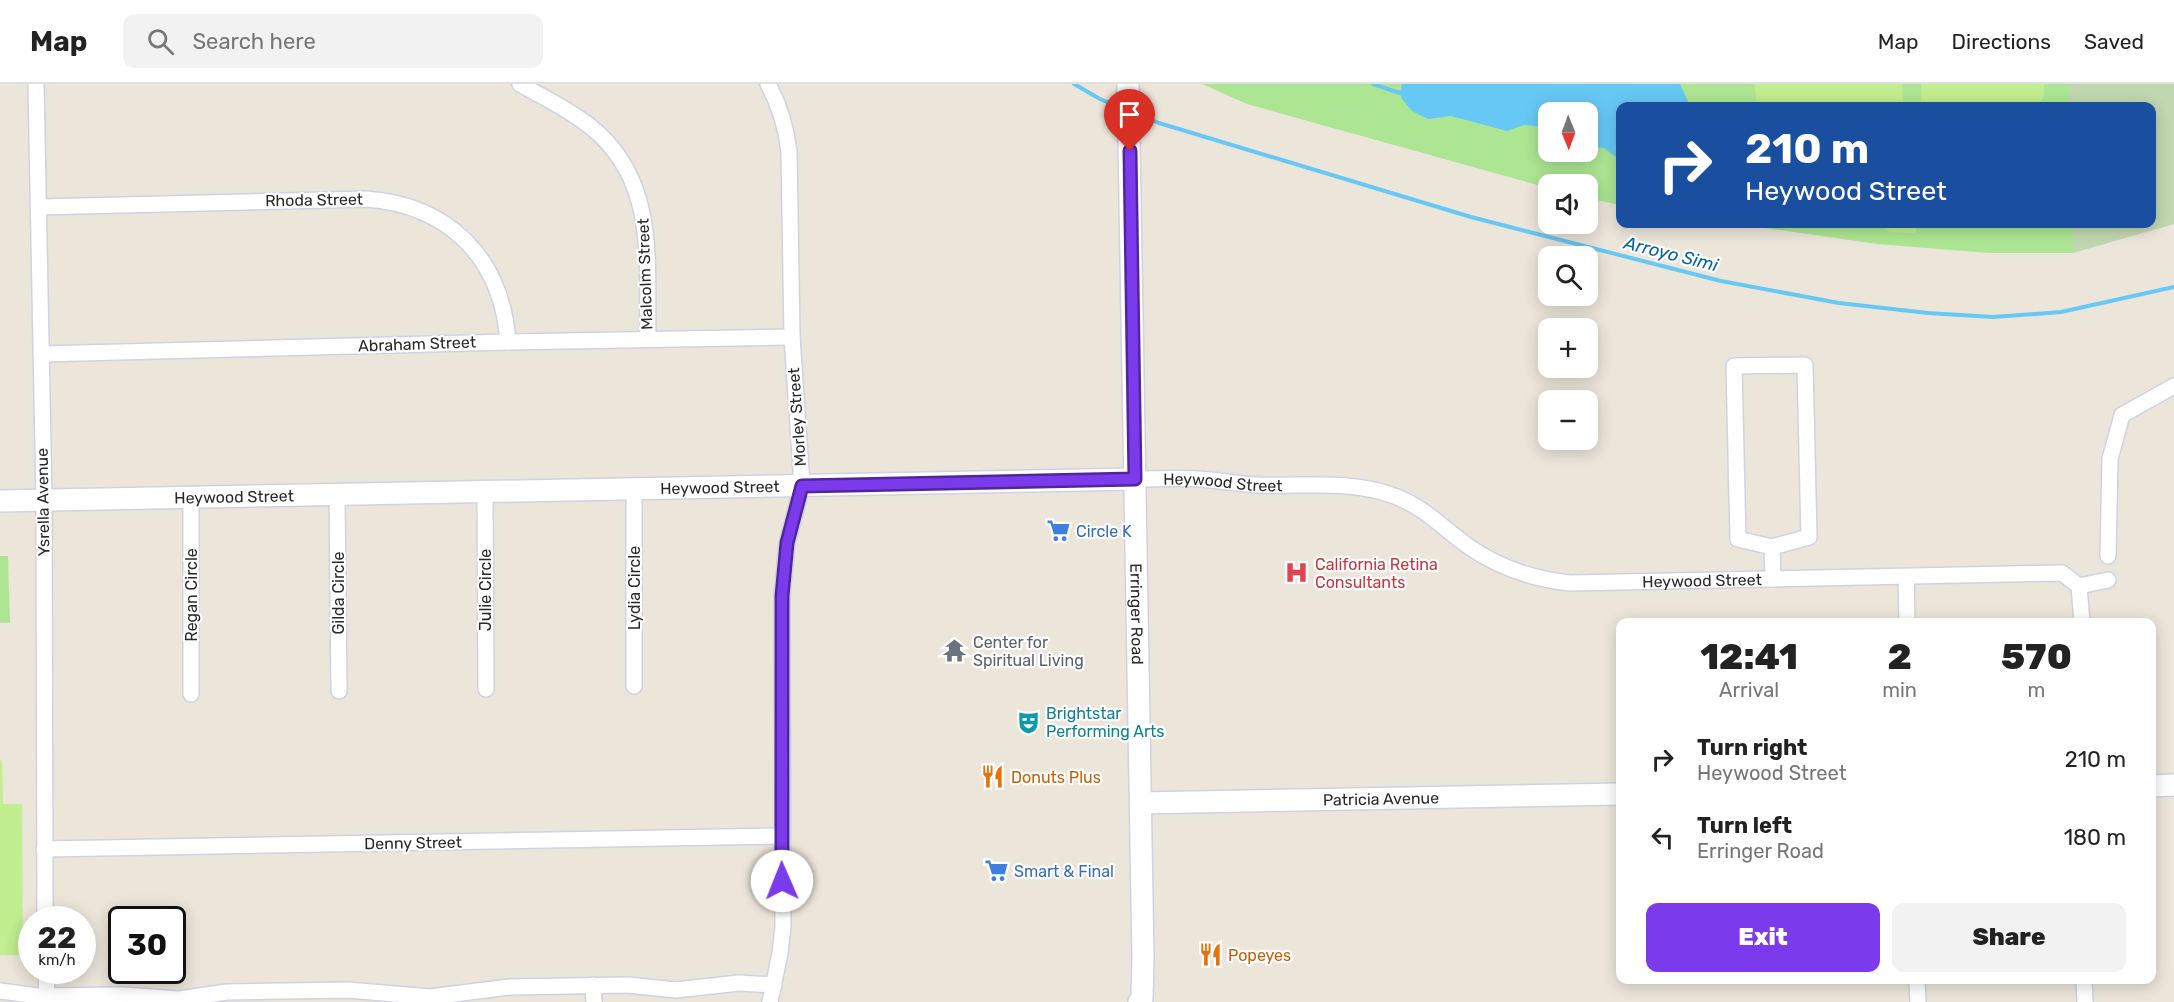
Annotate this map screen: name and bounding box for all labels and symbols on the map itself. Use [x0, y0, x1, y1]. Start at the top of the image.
pin [1104, 89, 1155, 151]
north arrow [1538, 102, 1598, 162]
street label: Rhoda Street [265, 190, 363, 210]
street label: Malcolm Street [634, 218, 656, 330]
water label: Arroyo Simi [1621, 231, 1721, 276]
street label: Abraham Street [358, 332, 476, 356]
street label: Morley Street [784, 367, 810, 467]
street label: Ysrella Avenue [33, 448, 53, 556]
street label: Heywood Street [1163, 469, 1283, 495]
street label: Heywood Street [660, 476, 780, 498]
street label: Heywood Street [174, 486, 294, 507]
supermarket icon: Circle K [1045, 518, 1071, 544]
place label: Circle K [1076, 522, 1132, 541]
street label: Lydia Circle [625, 546, 644, 630]
street label: Regan Circle [182, 548, 201, 642]
street label: Julie Circle [476, 549, 495, 631]
street label: Gilda Circle [329, 551, 348, 635]
place label: California Retina Consultants [1315, 555, 1438, 592]
hospital icon: California Retina Consultants [1284, 560, 1310, 586]
street label: Erringer Road [1127, 563, 1147, 665]
street label: Heywood Street [1642, 570, 1762, 591]
place label: Center for Spiritual Living [973, 633, 1084, 670]
temple icon: Center for Spiritual Living [942, 638, 968, 664]
place label: Brightstar Performing Arts [1046, 704, 1165, 741]
theatre icon: Brightstar Performing Arts [1015, 709, 1041, 735]
restaurant icon: Donuts Plus [980, 764, 1006, 790]
place label: Donuts Plus [1011, 768, 1101, 787]
street label: Patricia Avenue [1323, 788, 1439, 809]
street label: Denny Street [364, 833, 462, 853]
position arrow [750, 849, 814, 913]
supermarket icon: Smart & Final [983, 858, 1009, 884]
place label: Smart & Final [1014, 862, 1114, 881]
speed limit sign: 30 [108, 906, 186, 984]
restaurant icon: Popeyes [1197, 942, 1223, 968]
place label: Popeyes [1228, 946, 1291, 965]

